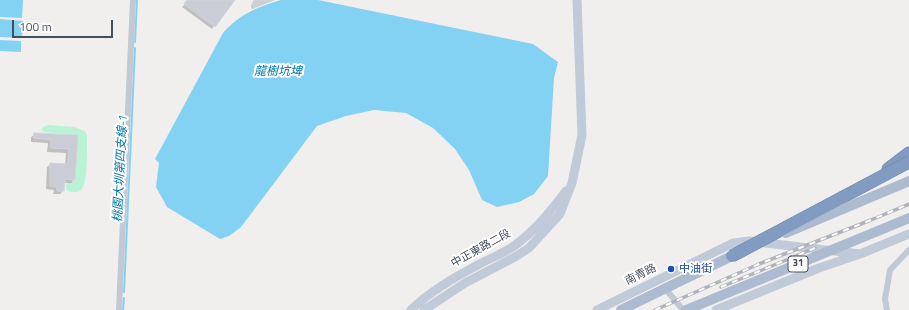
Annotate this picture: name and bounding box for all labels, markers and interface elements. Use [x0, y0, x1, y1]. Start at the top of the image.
scale bar [14, 12, 115, 38]
text: 100 m [19, 17, 52, 36]
water label: 龍樹坑埤 [254, 65, 302, 79]
water label: 桃園大圳第四支線-1 [111, 115, 131, 223]
street label: 中正東路二段 [449, 227, 513, 271]
road number: 31 [788, 256, 808, 272]
street label: 南青路 [623, 262, 659, 288]
place label: 中油街 [679, 262, 712, 276]
marker: 中油街 [666, 264, 676, 274]

